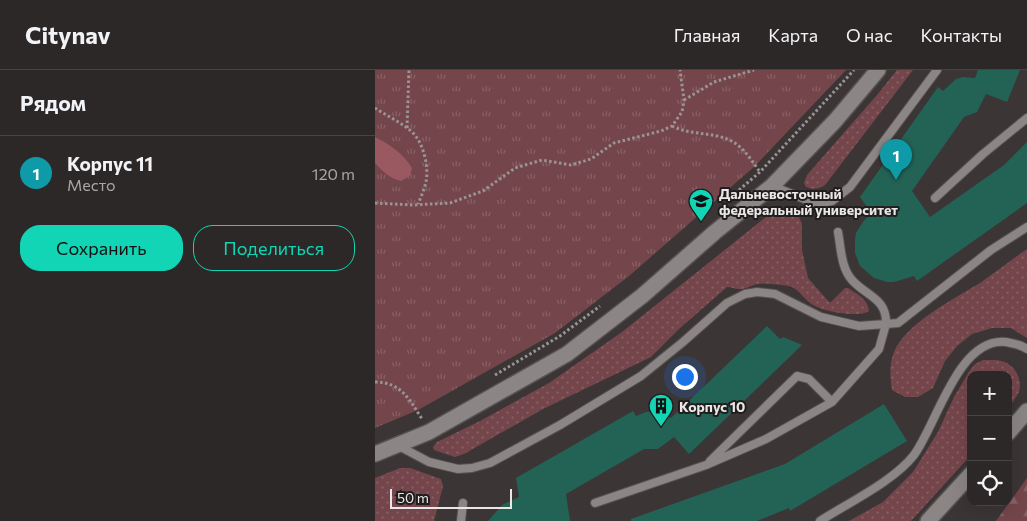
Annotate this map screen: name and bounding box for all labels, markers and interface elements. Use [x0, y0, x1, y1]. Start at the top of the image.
text: Citynav [25, 20, 111, 49]
text: Главная [674, 24, 740, 46]
text: Карта [768, 24, 818, 46]
text: О нас [846, 24, 893, 46]
text: Контакты [921, 24, 1002, 46]
text: Рядом [20, 90, 86, 115]
pin: 1 [880, 139, 912, 180]
text: Корпус 11 [67, 152, 153, 175]
text: 1 [32, 164, 40, 183]
text: 120 m [312, 164, 355, 183]
text: Место [67, 175, 116, 194]
place label: Дальневосточный федеральный университет [719, 185, 898, 218]
school or university icon: Дальневосточный федеральный университет [688, 188, 714, 222]
button: Сохранить [20, 225, 183, 271]
button: Поделиться [193, 225, 355, 271]
your location [672, 364, 698, 390]
map controls [967, 371, 1012, 506]
button: + [967, 371, 1012, 416]
building icon: Корпус 10 [648, 393, 674, 427]
place label: Корпус 10 [679, 398, 745, 415]
button: − [967, 416, 1012, 461]
button: locate [967, 461, 1012, 506]
scale bar [390, 486, 513, 509]
text: 50 m [397, 489, 429, 506]

